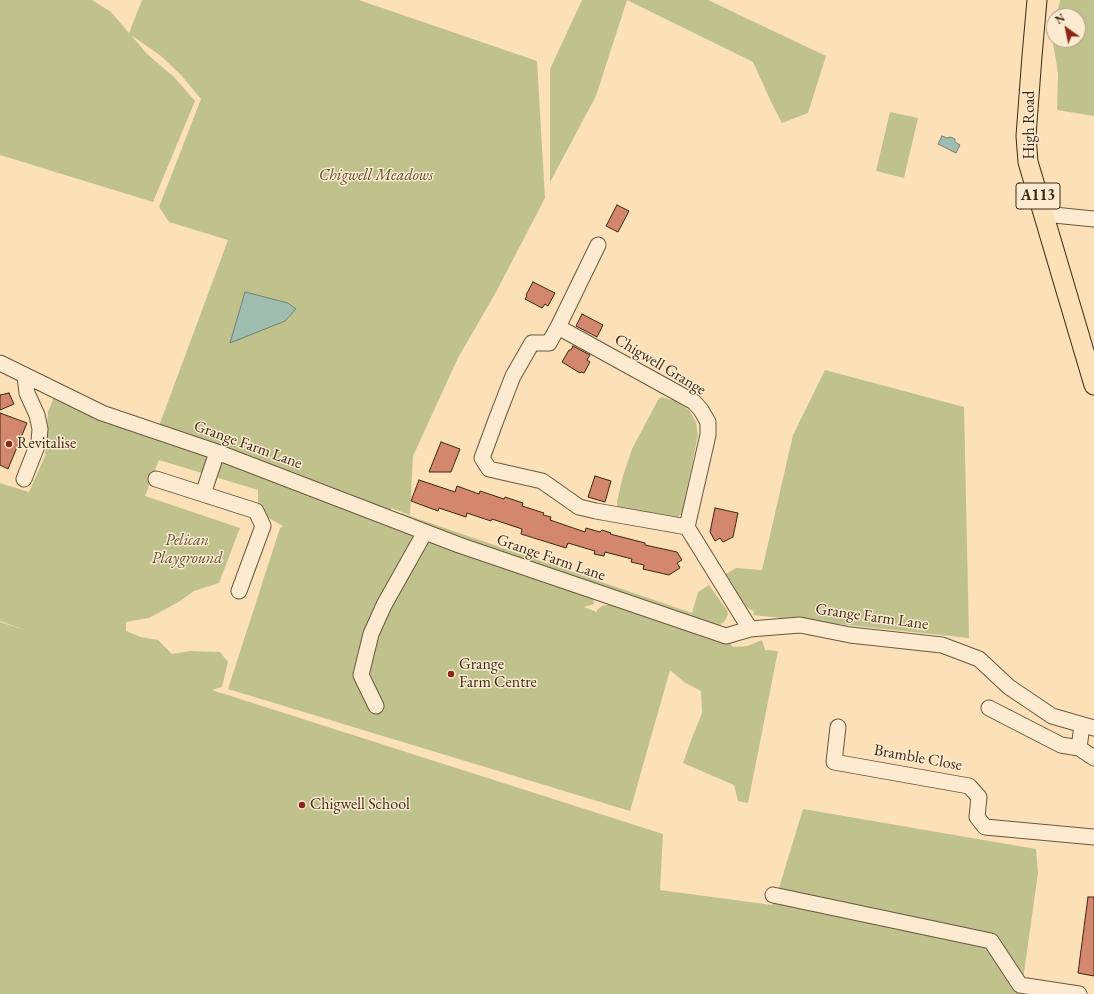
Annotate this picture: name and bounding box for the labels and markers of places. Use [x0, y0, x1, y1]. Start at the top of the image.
place label: Revitalise [17, 434, 76, 454]
marker: Revitalise [4, 439, 14, 449]
place label: Grange Farm Centre [459, 655, 537, 693]
marker: Grange Farm Centre [446, 669, 456, 679]
place label: Chigwell School [310, 795, 410, 815]
marker: Chigwell School [297, 800, 307, 810]

